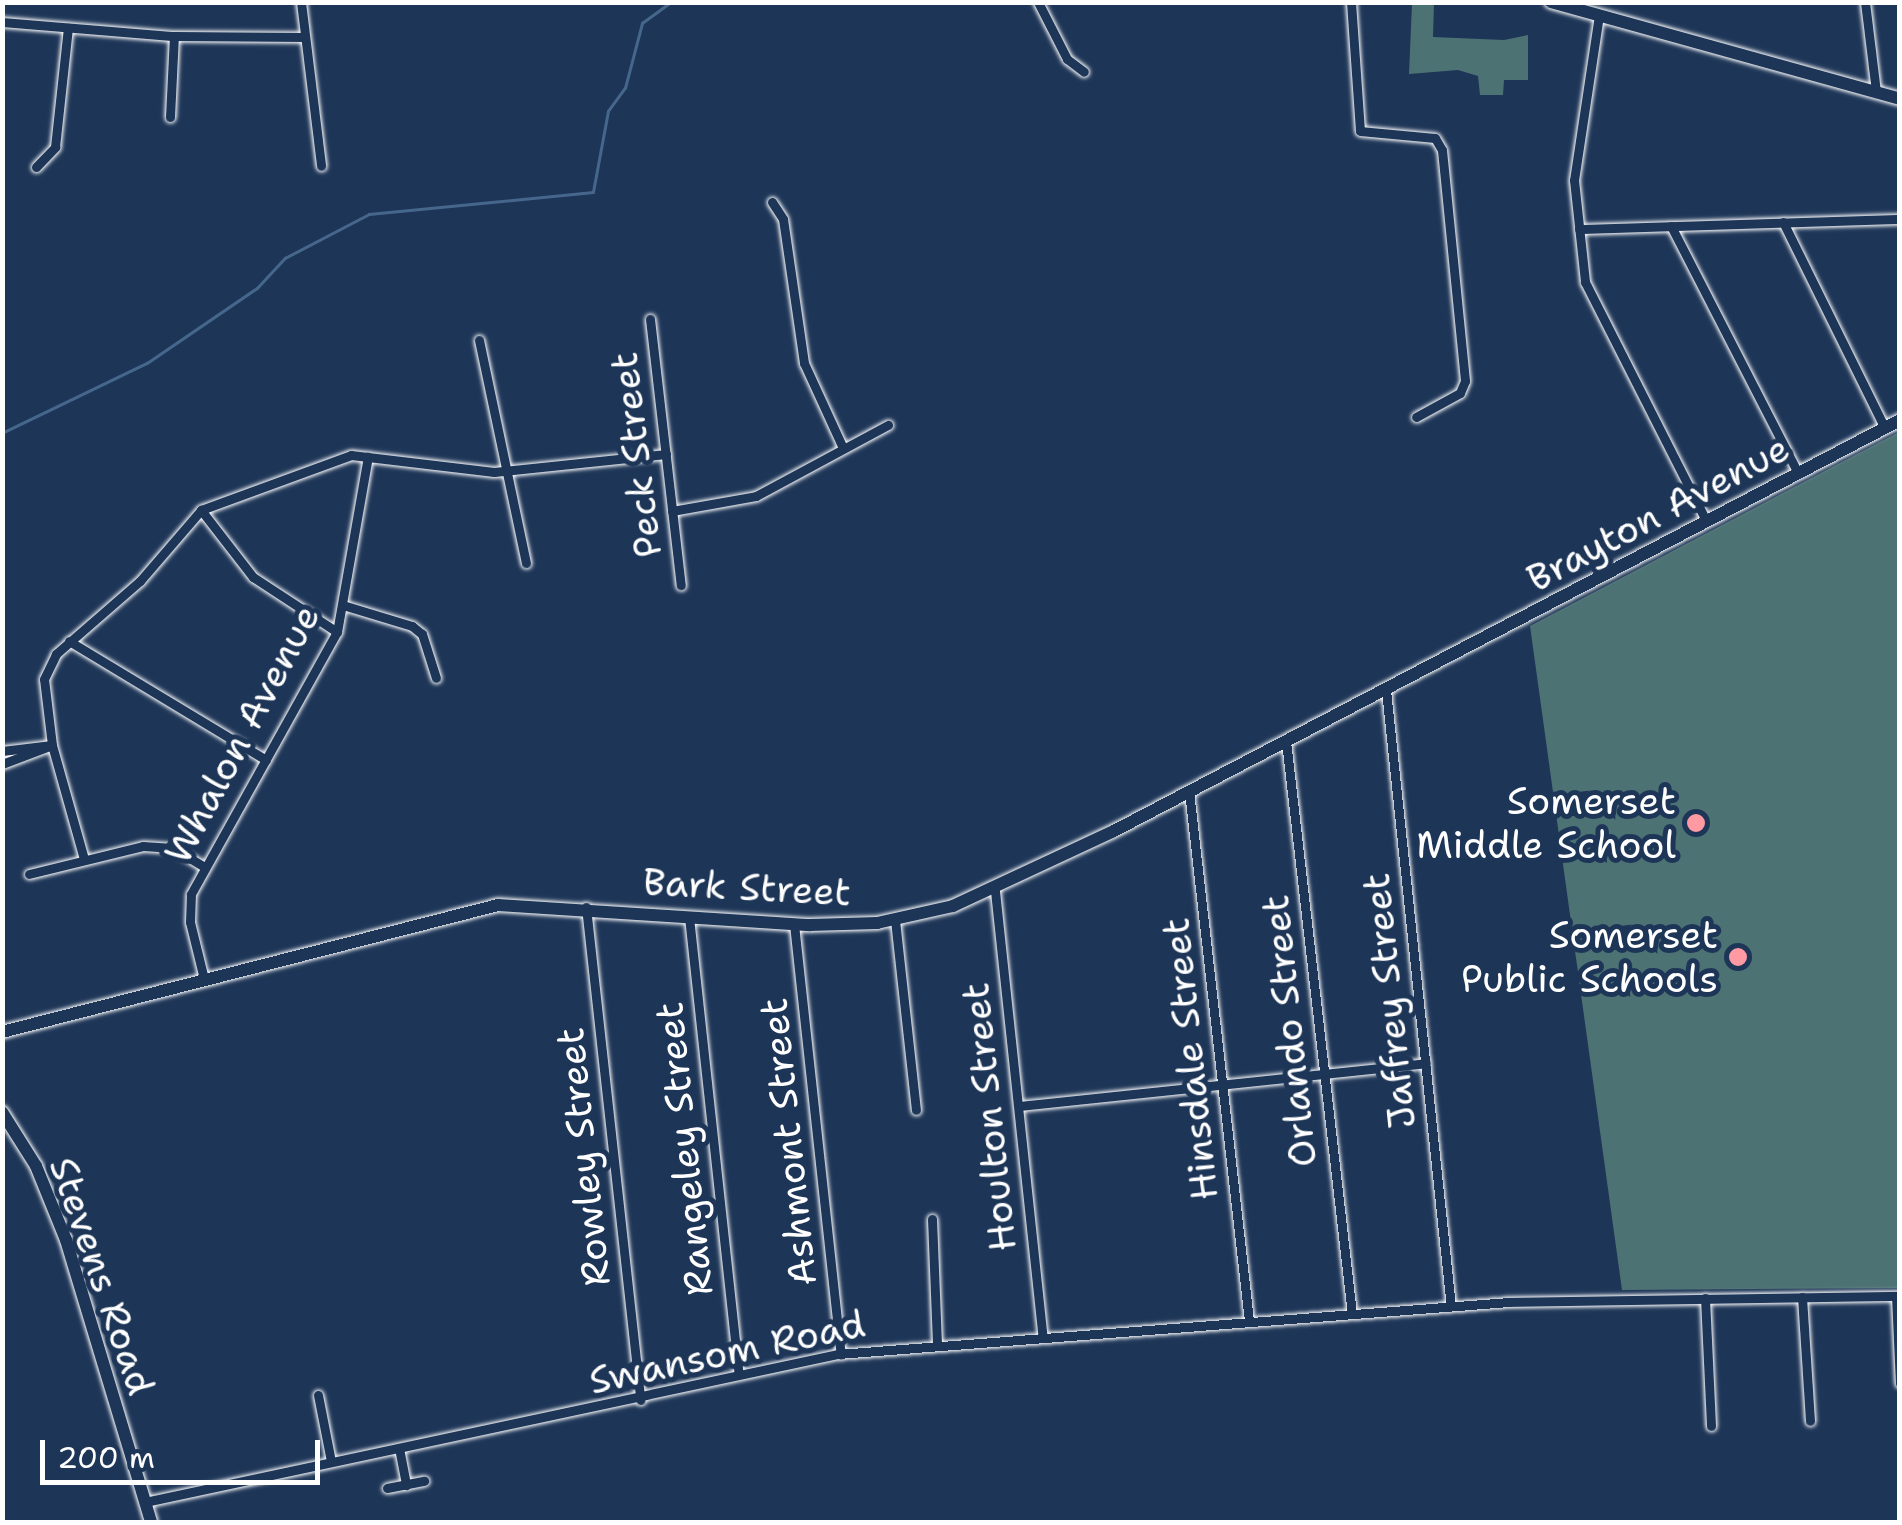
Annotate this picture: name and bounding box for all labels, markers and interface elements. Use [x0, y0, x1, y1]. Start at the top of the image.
street label: Peck Street [601, 350, 671, 560]
street label: Brayton Avenue [1519, 425, 1797, 601]
street label: Whalon Avenue [155, 597, 329, 871]
place label: Somerset Middle School [1416, 778, 1676, 868]
marker: Somerset Middle School [1685, 812, 1707, 834]
street label: Bark Street [642, 859, 852, 915]
street label: Jaffrey Street [1353, 871, 1425, 1131]
street label: Orlando Street [1252, 893, 1326, 1169]
place label: Somerset Public Schools [1461, 912, 1718, 1002]
street label: Hinsdale Street [1152, 916, 1228, 1202]
marker: Somerset Public Schools [1727, 946, 1749, 968]
street label: Houlton Street [952, 980, 1026, 1254]
street label: Ashmont Street [750, 996, 826, 1288]
street label: Rangeley Street [646, 1000, 722, 1298]
street label: Rowley Street [547, 1025, 619, 1289]
street label: Stevens Road [40, 1151, 164, 1401]
street label: Swansom Road [585, 1300, 869, 1404]
scale bar [45, 1420, 325, 1482]
text: 200 m [57, 1437, 155, 1478]

